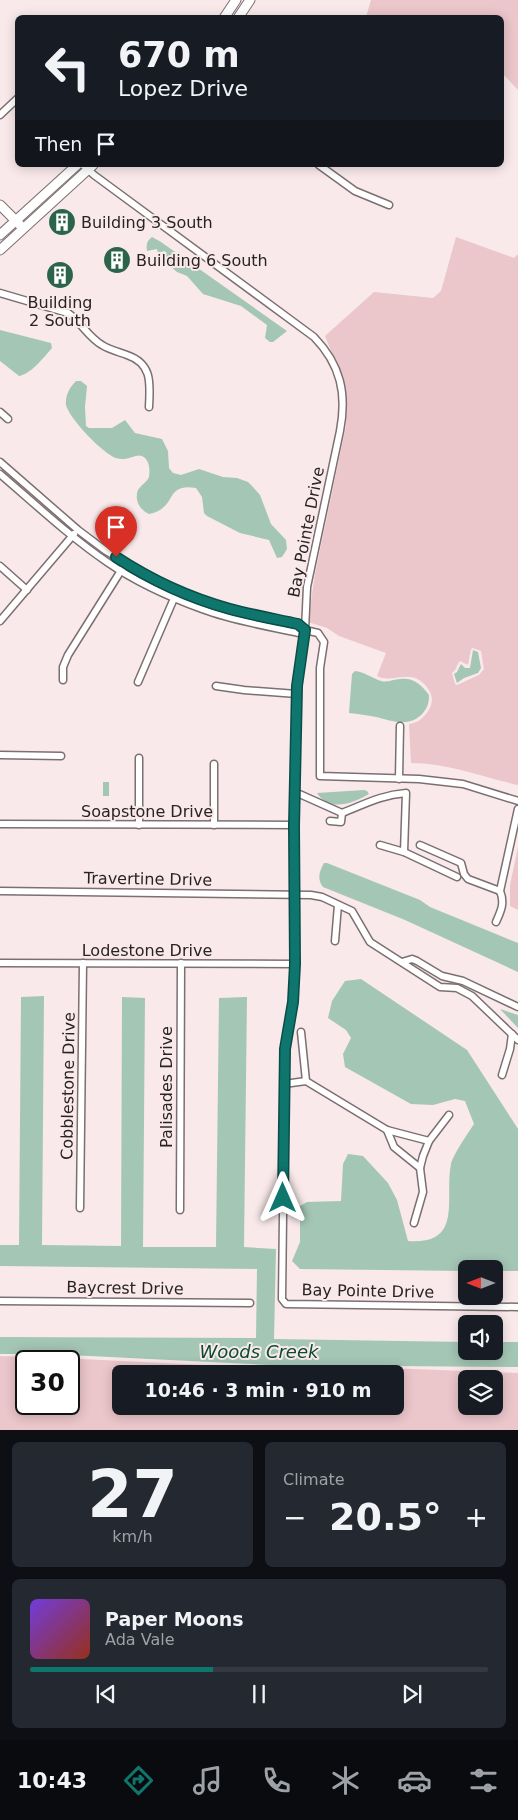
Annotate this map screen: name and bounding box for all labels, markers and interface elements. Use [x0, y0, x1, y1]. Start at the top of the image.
icon: left [35, 35, 100, 100]
text: 670 m [118, 35, 240, 75]
text: Lopez Drive [118, 76, 248, 101]
icon: arrive [92, 130, 120, 158]
text: Then [35, 133, 82, 155]
building icon: Building 3 South [47, 207, 77, 237]
place label: Building 3 South [81, 213, 213, 232]
building icon: Building 6 South [102, 245, 132, 275]
place label: Building 6 South [136, 251, 268, 270]
building icon: Building 2 South [45, 260, 75, 290]
place label: Building 2 South [28, 293, 92, 330]
street label: Bay Pointe Drive [284, 465, 328, 599]
pin [95, 506, 137, 557]
icon: arrive [102, 513, 130, 541]
street label: Soapstone Drive [81, 802, 213, 821]
street label: Travertine Drive [83, 868, 212, 890]
street label: Lodestone Drive [82, 941, 212, 960]
street label: Cobblestone Drive [57, 1012, 79, 1160]
street label: Palisades Drive [157, 1026, 176, 1148]
position arrow [256, 1171, 308, 1223]
north arrow [458, 1260, 502, 1305]
map controls [458, 1260, 503, 1415]
street label: Baycrest Drive [66, 1277, 184, 1299]
street label: Bay Pointe Drive [302, 1280, 434, 1302]
button: sound [458, 1315, 503, 1360]
water label: Woods Creek [200, 1341, 320, 1362]
speed limit sign: 30 [15, 1350, 80, 1415]
button: layers [458, 1370, 503, 1415]
text: 10:46 · 3 min · 910 m [144, 1379, 372, 1401]
text: 27 [87, 1457, 178, 1532]
text: Climate [283, 1470, 345, 1489]
text: 20.5° [329, 1495, 442, 1539]
text: − [283, 1501, 306, 1534]
text: + [465, 1501, 488, 1534]
text: km/h [112, 1527, 153, 1546]
text: Paper Moons [105, 1608, 244, 1630]
text: Ada Vale [105, 1630, 175, 1649]
icon: previous [92, 1680, 120, 1708]
icon: pause [245, 1680, 273, 1708]
icon: next [398, 1680, 426, 1708]
icon: directions [121, 1763, 156, 1798]
icon: music [190, 1763, 225, 1798]
icon: phone [259, 1763, 294, 1798]
icon: climate [328, 1763, 363, 1798]
icon: car [397, 1763, 432, 1798]
icon: filters [466, 1763, 501, 1798]
text: 10:43 [17, 1768, 87, 1793]

